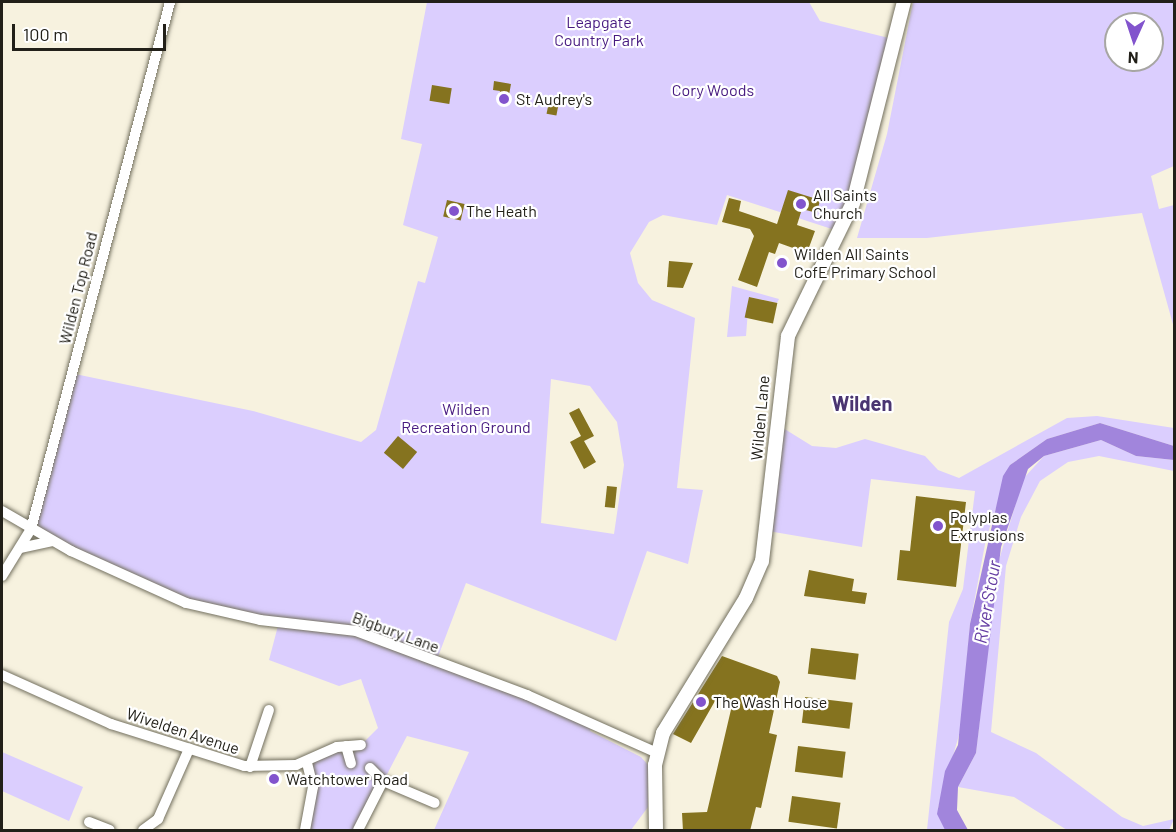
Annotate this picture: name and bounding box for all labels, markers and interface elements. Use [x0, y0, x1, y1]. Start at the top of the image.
scale bar [15, 12, 170, 50]
park label: Leapgate Country Park [554, 12, 644, 50]
north arrow [1104, 12, 1164, 72]
text: 100 m [23, 23, 68, 45]
text: N [1127, 49, 1139, 68]
park label: Cory Woods [672, 80, 754, 100]
place label: St Audrey's [516, 89, 592, 109]
marker: St Audrey's [497, 92, 511, 106]
place label: All Saints Church [813, 185, 877, 223]
marker: All Saints Church [794, 197, 808, 211]
place label: The Heath [466, 201, 537, 221]
marker: The Heath [447, 204, 461, 218]
street label: Wilden Top Road [55, 230, 101, 346]
place label: Wilden All Saints CofE Primary School [794, 244, 936, 282]
marker: Wilden All Saints CofE Primary School [775, 256, 789, 270]
street label: Wilden Lane [747, 375, 773, 461]
district label: Wilden [832, 391, 892, 415]
park label: Wilden Recreation Ground [401, 399, 531, 437]
place label: Polyplas Extrusions [950, 507, 1024, 545]
marker: Polyplas Extrusions [931, 519, 945, 533]
water label: River Stour [969, 559, 1005, 645]
street label: Bigbury Lane [350, 607, 442, 657]
place label: The Wash House [713, 692, 827, 712]
marker: The Wash House [694, 695, 708, 709]
street label: Wivelden Avenue [124, 704, 242, 758]
place label: Watchtower Road [286, 769, 408, 789]
marker: Watchtower Road [267, 772, 281, 786]

